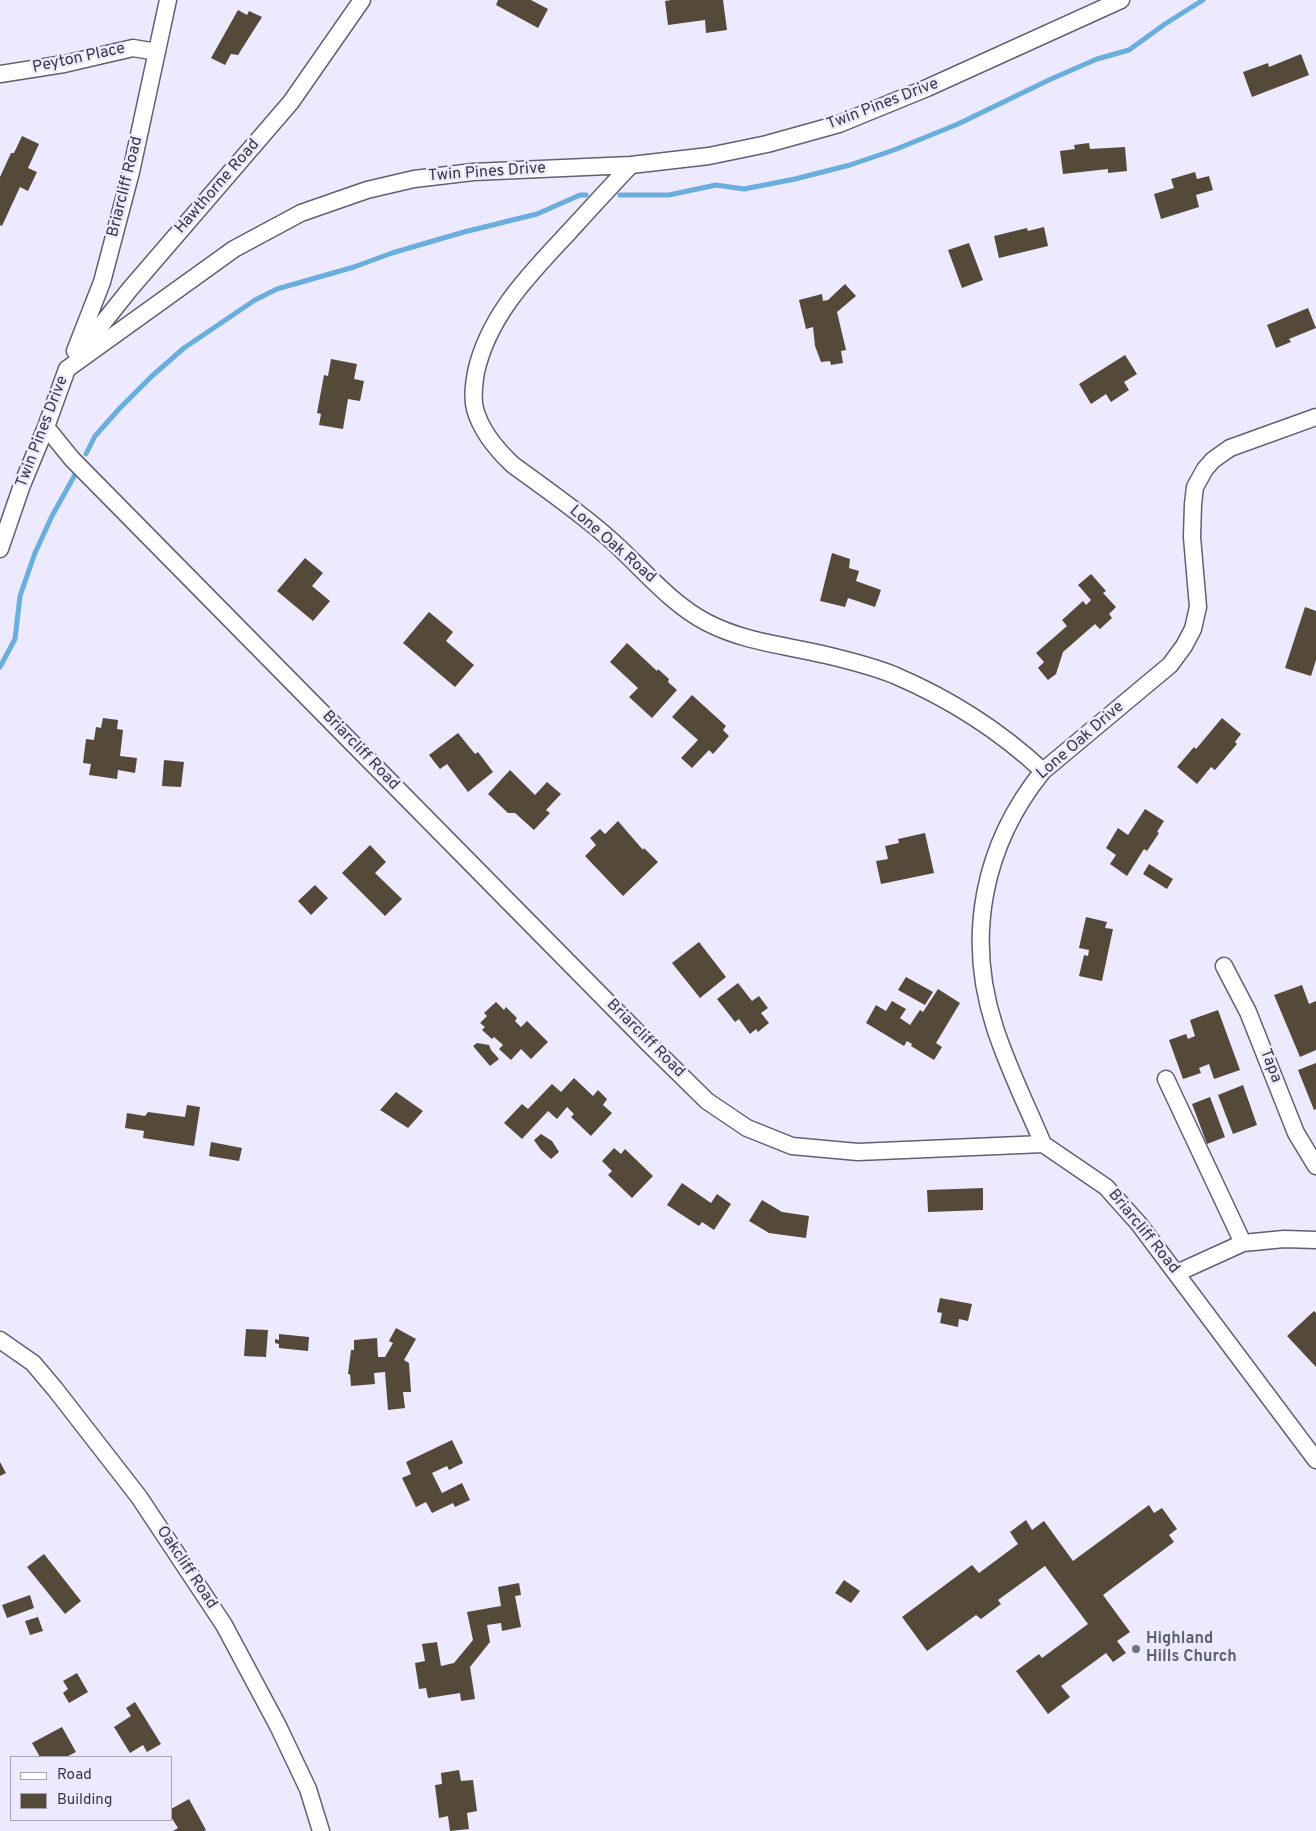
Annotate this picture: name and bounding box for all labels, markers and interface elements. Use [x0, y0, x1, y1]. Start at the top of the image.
street label: Peyton Place [31, 40, 127, 78]
street label: Twin Pines Drive [824, 75, 942, 135]
street label: Briarcliff Road [104, 135, 148, 239]
street label: Hawthorne Road [172, 136, 264, 238]
street label: Twin Pines Drive [427, 159, 547, 187]
street label: Twin Pines Drive [13, 373, 73, 491]
street label: Lone Oak Road [565, 502, 659, 588]
street label: Lone Oak Drive [1033, 698, 1129, 784]
street label: Briarcliff Road [317, 707, 403, 795]
street label: Briarcliff Road [602, 996, 688, 1082]
street label: Tapa [1255, 1046, 1285, 1086]
street label: Briarcliff Road [1103, 1186, 1183, 1278]
street label: Oakcliff Road [151, 1523, 221, 1613]
place label: Highland Hills Church [1146, 1630, 1237, 1668]
marker: Highland Hills Church [1130, 1643, 1142, 1655]
legend [10, 1756, 172, 1821]
text: Road [57, 1766, 92, 1785]
text: Building [57, 1791, 112, 1810]

